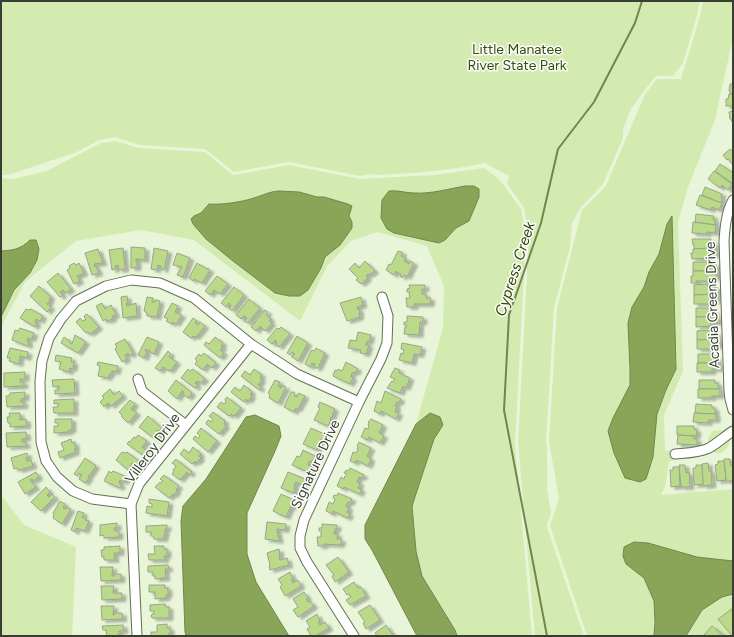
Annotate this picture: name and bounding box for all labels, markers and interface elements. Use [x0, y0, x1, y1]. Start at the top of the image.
park label: Little Manatee River State Park [468, 41, 567, 74]
water label: Cypress Creek [491, 219, 539, 319]
street label: Acadia Greens Drive [702, 241, 723, 369]
street label: Villeroy Drive [121, 410, 184, 487]
street label: Signature Drive [287, 417, 344, 511]

